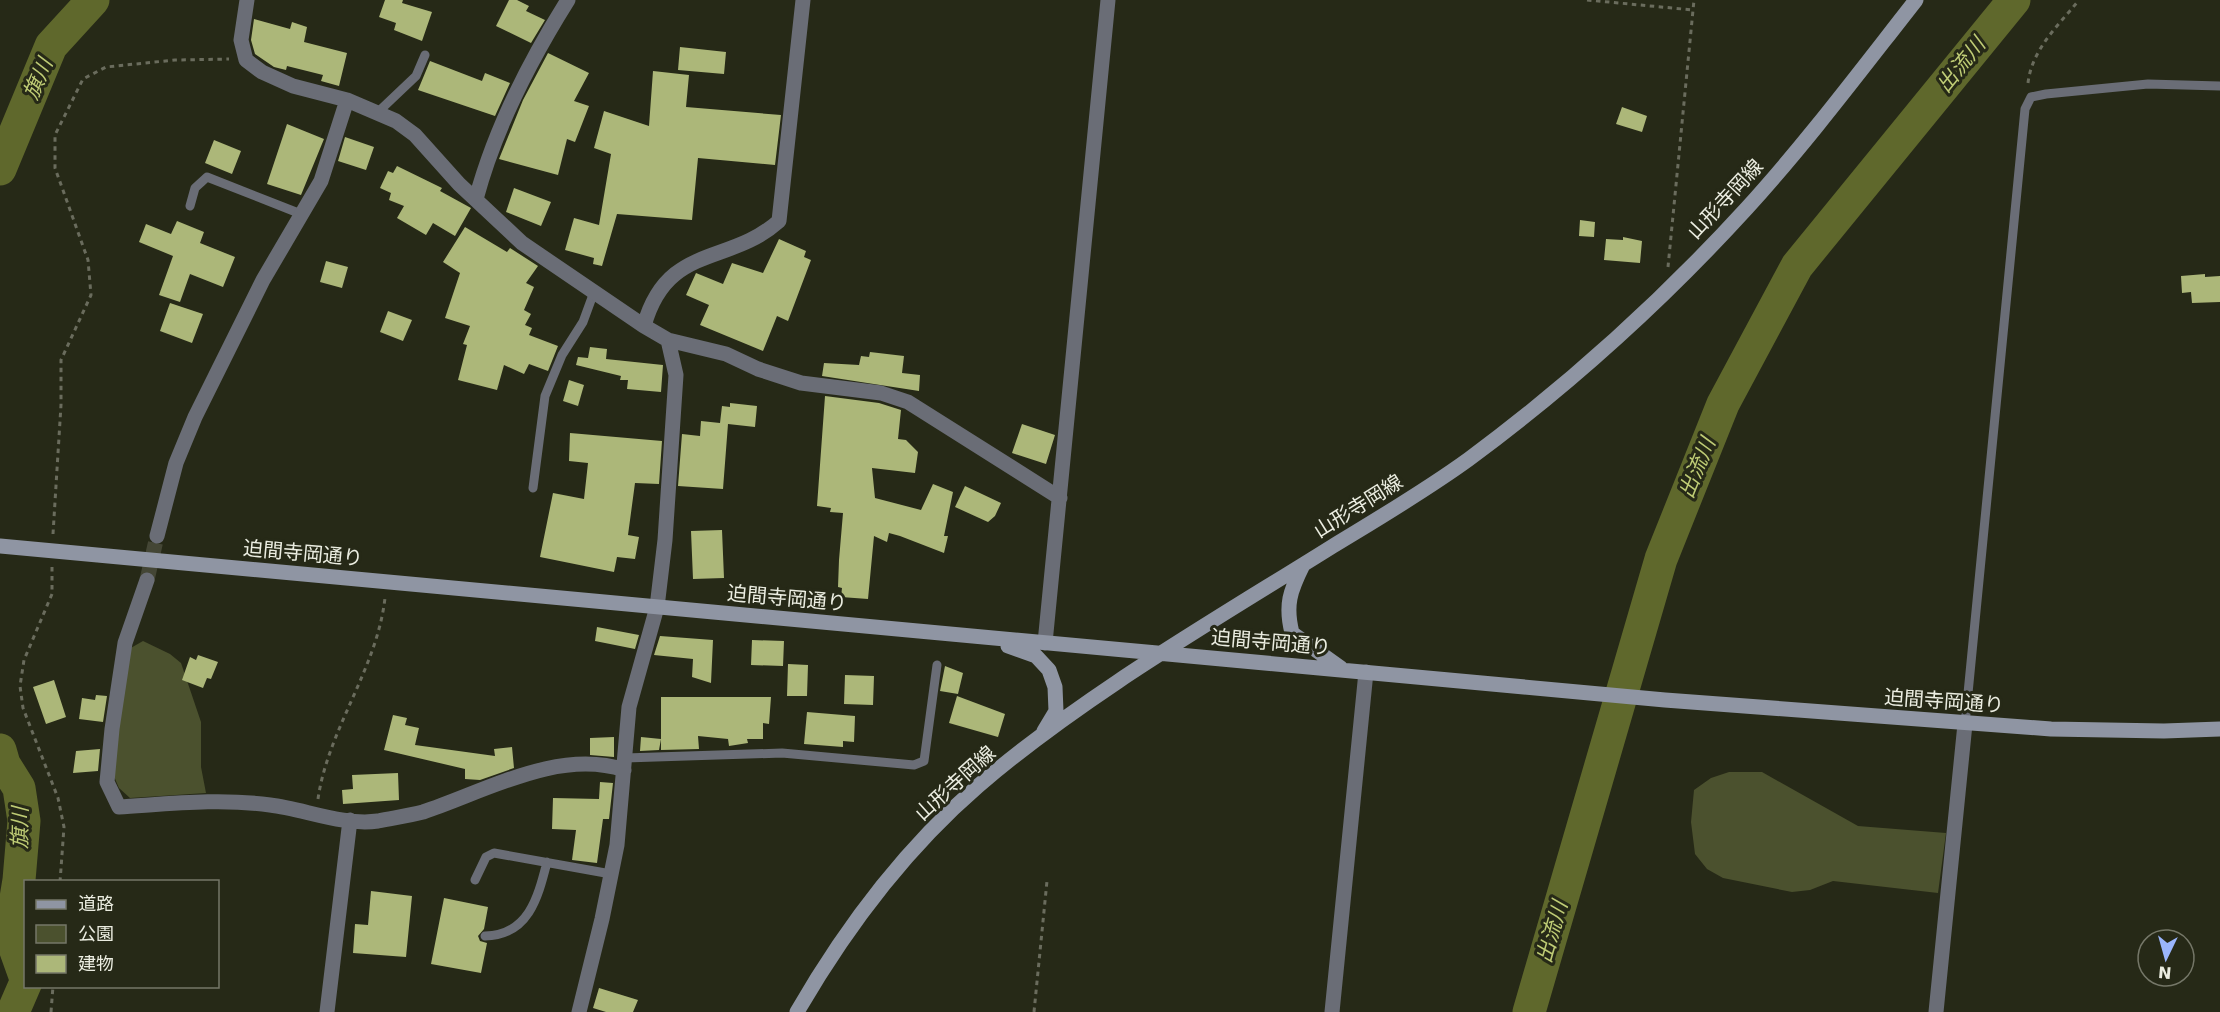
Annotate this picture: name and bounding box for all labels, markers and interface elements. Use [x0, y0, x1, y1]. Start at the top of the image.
water label: 出流川 [1932, 31, 1991, 97]
water label: 旗川 [19, 53, 58, 103]
street label: 山形寺岡線 [1682, 154, 1768, 244]
water label: 出流川 [1674, 432, 1721, 502]
street label: 山形寺岡線 [1309, 469, 1407, 543]
street label: 迫間寺岡通り [242, 536, 364, 570]
street label: 迫間寺岡通り [726, 581, 848, 615]
street label: 迫間寺岡通り [1210, 625, 1332, 659]
street label: 迫間寺岡通り [1883, 685, 2005, 717]
street label: 山形寺岡線 [910, 741, 1000, 825]
water label: 旗川 [8, 805, 32, 849]
legend [24, 880, 219, 988]
text: 道路 [78, 893, 114, 914]
water label: 出流川 [1532, 896, 1573, 966]
text: 公園 [78, 923, 114, 944]
north arrow [2136, 928, 2196, 988]
text: 建物 [78, 953, 114, 974]
text: N [2157, 962, 2172, 982]

